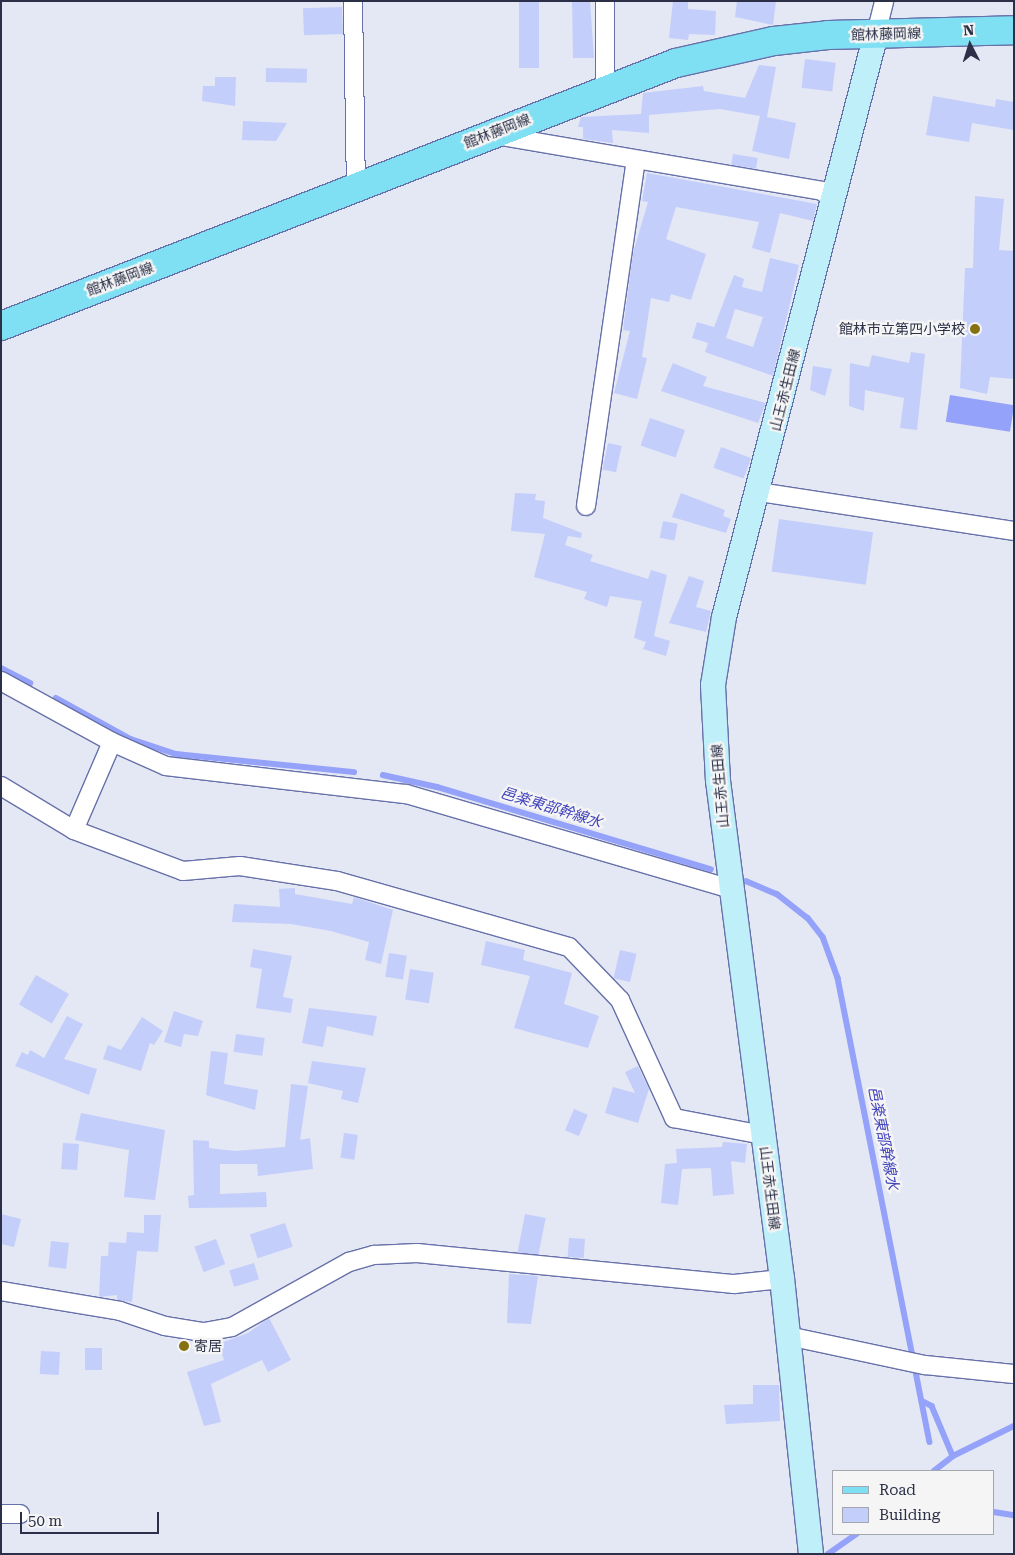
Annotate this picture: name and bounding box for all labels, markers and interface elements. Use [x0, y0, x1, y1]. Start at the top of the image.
north arrow [945, 20, 995, 70]
text: N [963, 22, 975, 38]
street label: 館林藤岡線 [851, 24, 921, 44]
street label: 館林藤岡線 [461, 110, 533, 152]
street label: 館林藤岡線 [84, 259, 156, 299]
place label: 館林市立第四小学校 [839, 321, 965, 337]
marker: 館林市立第四小学校 [969, 323, 981, 335]
street label: 山王赤生田線 [767, 347, 803, 433]
street label: 山王赤生田線 [708, 743, 732, 829]
water label: 邑楽東部幹線水 [498, 784, 604, 832]
water label: 邑楽東部幹線水 [864, 1085, 902, 1191]
street label: 山王赤生田線 [757, 1145, 783, 1231]
place label: 寄居 [194, 1338, 222, 1354]
marker: 寄居 [178, 1340, 190, 1352]
legend [832, 1470, 995, 1535]
text: Road [879, 1481, 916, 1499]
scale bar [22, 1502, 161, 1534]
text: Building [879, 1506, 940, 1524]
text: 50 m [28, 1512, 62, 1530]

